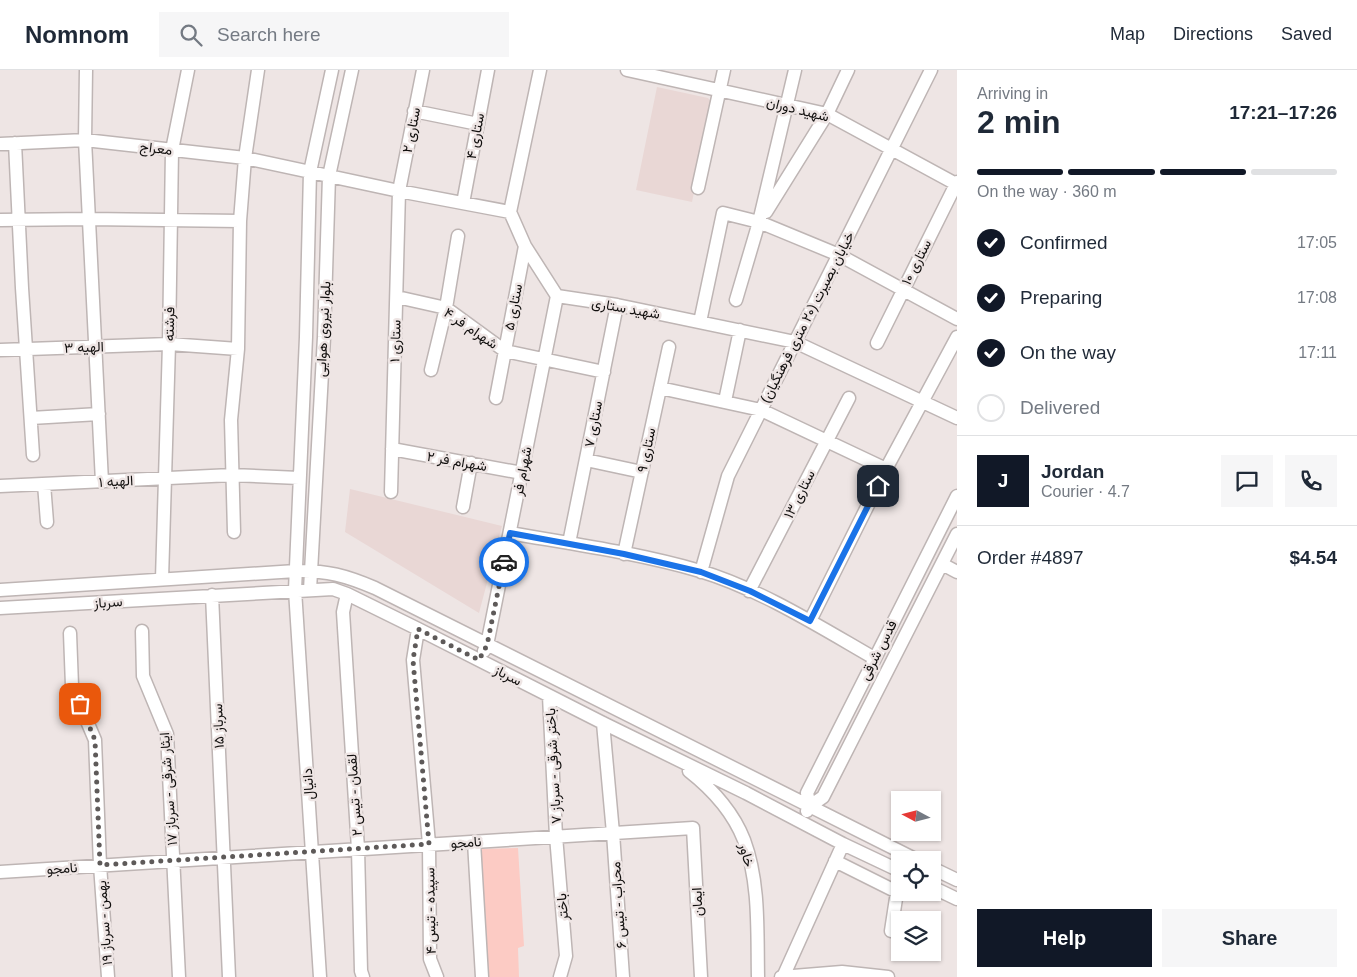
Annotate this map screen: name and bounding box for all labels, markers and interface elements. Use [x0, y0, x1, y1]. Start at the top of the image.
search box [159, 12, 509, 57]
text: Nomnom [25, 21, 129, 48]
icon: search [177, 21, 205, 49]
text: Search here [217, 24, 321, 45]
text: Map [1110, 24, 1145, 44]
text: Directions [1173, 24, 1253, 44]
text: Saved [1281, 24, 1332, 44]
text: Arriving in [977, 85, 1048, 102]
street label: شهید دوران [765, 94, 831, 125]
text: 17:21–17:26 [1229, 102, 1337, 123]
text: 2 min [977, 104, 1061, 140]
street label: ستاری ۲ [399, 106, 424, 154]
street label: ستاری ۴ [463, 112, 488, 161]
street label: معراج [139, 138, 173, 161]
text: On the way · 360 m [977, 183, 1117, 200]
street label: خیابان بصیرت (۲۰ متری فرهنگیان) [757, 229, 858, 406]
icon: check [977, 229, 1005, 257]
text: Confirmed [1020, 232, 1108, 253]
text: 17:05 [1297, 234, 1337, 251]
street label: ستاری ۱۰ [898, 237, 935, 288]
street label: بلوار نیروی هوایی [312, 281, 335, 377]
street label: ستاری ۵ [501, 282, 526, 332]
icon: check [977, 284, 1005, 312]
text: Preparing [1020, 287, 1102, 308]
text: 17:08 [1297, 289, 1337, 306]
street label: شهید ستاری [590, 294, 661, 323]
street label: شهرام فر ۴ [440, 304, 501, 353]
street label: فرشته [161, 307, 178, 341]
street label: ستاری ۱ [386, 319, 405, 363]
street label: الهیه ۳ [64, 338, 104, 357]
icon: check [977, 339, 1005, 367]
text: On the way [1020, 342, 1116, 363]
text: 17:11 [1298, 344, 1337, 361]
text: Delivered [1020, 397, 1100, 418]
street label: ستاری ۷ [581, 399, 606, 449]
street label: ستاری ۹ [633, 426, 660, 474]
street label: شهرام فر [509, 445, 536, 498]
street label: شهرام فر ۲ [425, 448, 488, 475]
button: chat [1221, 455, 1273, 507]
button: phone [1285, 455, 1337, 507]
text: Jordan [1041, 461, 1104, 482]
pin [857, 465, 899, 507]
street label: ستاری ۱۳ [780, 467, 819, 521]
text: J [998, 470, 1008, 491]
street label: الهیه ۱ [98, 472, 134, 491]
icon: home [864, 472, 892, 500]
text: Courier · 4.7 [1041, 483, 1130, 500]
courier [479, 537, 529, 587]
text: Order #4897 [977, 547, 1084, 568]
text: $4.54 [1289, 547, 1337, 568]
icon: car [490, 548, 518, 576]
street label: سرباز [92, 593, 123, 612]
street label: قدس شرقی [856, 617, 901, 683]
street label: سرباز [490, 661, 524, 690]
pin [59, 683, 101, 725]
icon: bag [66, 690, 94, 718]
street label: سرباز ۱۵ [209, 703, 228, 749]
street label: باختر شرقی - سرباز ۷ [542, 708, 565, 824]
street label: ایثار شرقی - سرباز ۱۷ [156, 732, 181, 846]
street label: لقمان - تیس ۲ [343, 753, 366, 837]
street label: دانیال [299, 767, 319, 800]
north arrow [891, 791, 941, 841]
map controls [891, 791, 941, 961]
street label: نامجو [450, 833, 482, 852]
street label: خاور [735, 840, 758, 869]
button: locate [891, 851, 941, 901]
street label: نامجو [46, 859, 78, 878]
street label: محراب - تیس ۶ [607, 861, 630, 949]
street label: سپیده - تیس ۴ [421, 867, 441, 954]
street label: بهمن - سرباز ۱۹ [93, 880, 116, 966]
street label: ایمان [688, 887, 707, 917]
street label: باختر [553, 892, 572, 922]
button: Help [977, 909, 1152, 967]
button: Share [1162, 909, 1337, 967]
button: layers [891, 911, 941, 961]

